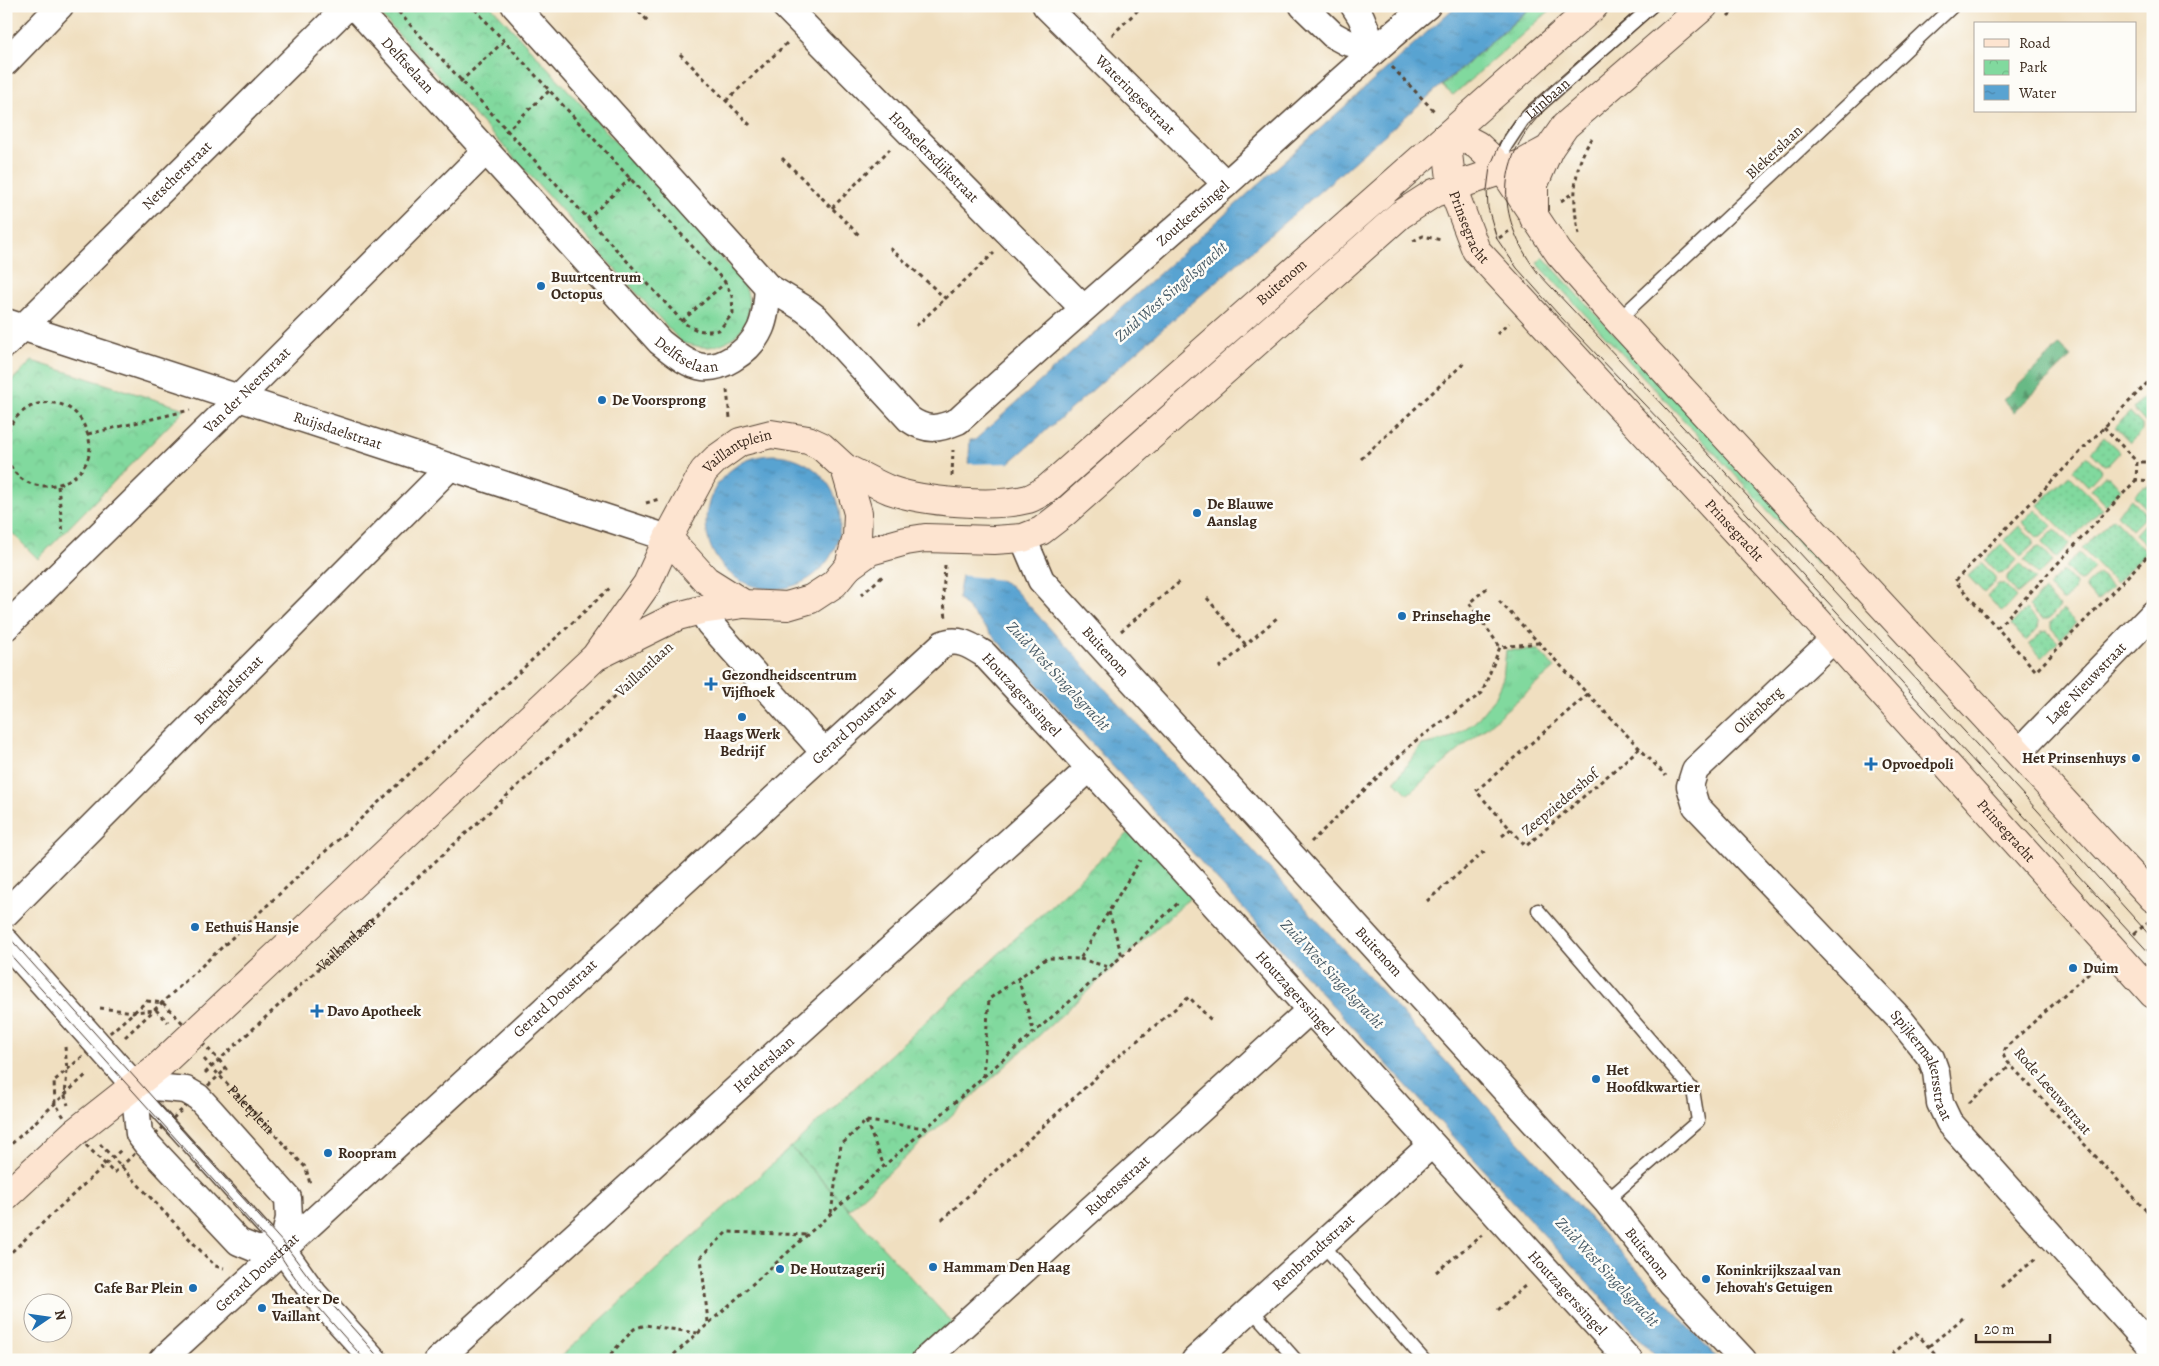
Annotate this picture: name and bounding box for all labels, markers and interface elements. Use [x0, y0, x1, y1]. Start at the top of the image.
legend [1974, 22, 2136, 112]
street label: Delftselaan [377, 33, 439, 98]
text: Road [2019, 33, 2051, 53]
street label: Wateringsestraat [1090, 50, 1180, 139]
text: Park [2019, 57, 2048, 77]
street label: Lijnbaan [1520, 73, 1574, 124]
text: Water [2018, 83, 2056, 103]
street label: Honselersdijkstraat [884, 107, 983, 207]
street label: Blekerslaan [1741, 121, 1807, 183]
street label: Netscherstraat [137, 136, 216, 214]
street label: Zoutkeetsingel [1152, 176, 1234, 251]
street label: Prinsegracht [1444, 188, 1494, 268]
water label: Zuid West Singelsgracht [1110, 236, 1233, 347]
street label: Buitenom [1252, 254, 1311, 310]
place label: Buurtcentrum Octopus [551, 267, 642, 304]
marker: Buurtcentrum Octopus [535, 280, 547, 292]
street label: Delftselaan [651, 332, 720, 377]
street label: Van der Neerstraat [198, 342, 295, 438]
place label: De Voorsprong [612, 390, 706, 410]
marker: De Voorsprong [596, 394, 608, 406]
street label: Ruijsdaelstraat [291, 406, 385, 454]
street label: Vaillantplein [697, 424, 774, 478]
place label: De Blauwe Aanslag [1206, 494, 1274, 531]
street label: Prinsegracht [1701, 495, 1768, 566]
marker: De Blauwe Aanslag [1191, 507, 1203, 519]
place label: Prinsehaghe [1412, 606, 1491, 626]
marker: Prinsehaghe [1396, 610, 1408, 622]
water label: Zuid West Singelsgracht [1001, 616, 1116, 737]
street label: Buitenom [1078, 622, 1134, 681]
street label: Vaillantlaan [610, 637, 677, 702]
street label: Lage Nieuwstraat [2041, 637, 2131, 729]
street label: Houtzagerssingel [978, 648, 1066, 741]
street label: Brueghelstraat [189, 651, 267, 729]
place label: Gezondheidscentrum Vijfhoek [721, 665, 857, 702]
marker: Gezondheidscentrum Vijfhoek [704, 677, 718, 691]
street label: Gerard Doustraat [807, 681, 900, 769]
street label: Oliënberg [1729, 682, 1787, 738]
marker: Haags Werk Bedrijf [736, 711, 748, 723]
place label: Haags Werk Bedrijf [704, 724, 780, 761]
place label: Het Prinsenhuys [2022, 748, 2126, 768]
marker: Het Prinsenhuys [2130, 752, 2142, 764]
place label: Opvoedpoli [1882, 754, 1954, 774]
marker: Opvoedpoli [1864, 757, 1878, 771]
street label: Zeepziedershof [1517, 763, 1604, 840]
street label: Prinsegracht [1972, 795, 2040, 866]
street label: Vaillantlaan [311, 912, 379, 976]
water label: Zuid West Singelsgracht [1275, 914, 1390, 1035]
place label: Eethuis Hansje [205, 917, 299, 937]
marker: Eethuis Hansje [189, 921, 201, 933]
street label: Buitenom [1351, 922, 1407, 981]
street label: Houtzagerssingel [1251, 947, 1339, 1040]
street label: Gerard Doustraat [509, 955, 601, 1042]
place label: Duim [2083, 958, 2119, 978]
marker: Duim [2067, 962, 2079, 974]
place label: Davo Apotheek [327, 1001, 421, 1021]
marker: Davo Apotheek [311, 1005, 323, 1017]
street label: Spijkermakersstraat [1886, 1005, 1957, 1124]
street label: Herderslaan [729, 1031, 799, 1097]
street label: Rode Leeuwstraat [2010, 1043, 2096, 1139]
place label: Het Hoofdkwartier [1606, 1060, 1700, 1097]
marker: Het Hoofdkwartier [1590, 1073, 1602, 1085]
street label: Paletplein [223, 1080, 279, 1139]
place label: Roopram [338, 1143, 397, 1163]
marker: Roopram [322, 1147, 334, 1159]
street label: Rubensstraat [1081, 1150, 1154, 1220]
street label: Rembrandtstraat [1268, 1209, 1359, 1295]
water label: Zuid West Singelsgracht [1550, 1212, 1665, 1333]
street label: Buitenom [1621, 1223, 1675, 1284]
street label: Gerard Doustraat [211, 1229, 303, 1316]
street label: Houtzagerssingel [1524, 1246, 1611, 1340]
place label: Hammam Den Haag [943, 1257, 1071, 1277]
place label: De Houtzagerij [790, 1259, 885, 1279]
place label: Koninkrijkszaal van Jehovah's Getuigen [1716, 1260, 1842, 1297]
marker: Hammam Den Haag [927, 1261, 939, 1273]
marker: De Houtzagerij [774, 1263, 786, 1275]
marker: Koninkrijkszaal van Jehovah's Getuigen [1700, 1273, 1712, 1285]
place label: Cafe Bar Plein [94, 1278, 184, 1298]
marker: Cafe Bar Plein [187, 1282, 199, 1294]
place label: Theater De Vaillant [271, 1289, 340, 1326]
north arrow [22, 1294, 72, 1344]
marker: Theater De Vaillant [256, 1302, 268, 1314]
text: N [50, 1308, 71, 1322]
scale bar [1976, 1311, 2050, 1343]
text: 20 m [1984, 1319, 2015, 1339]

